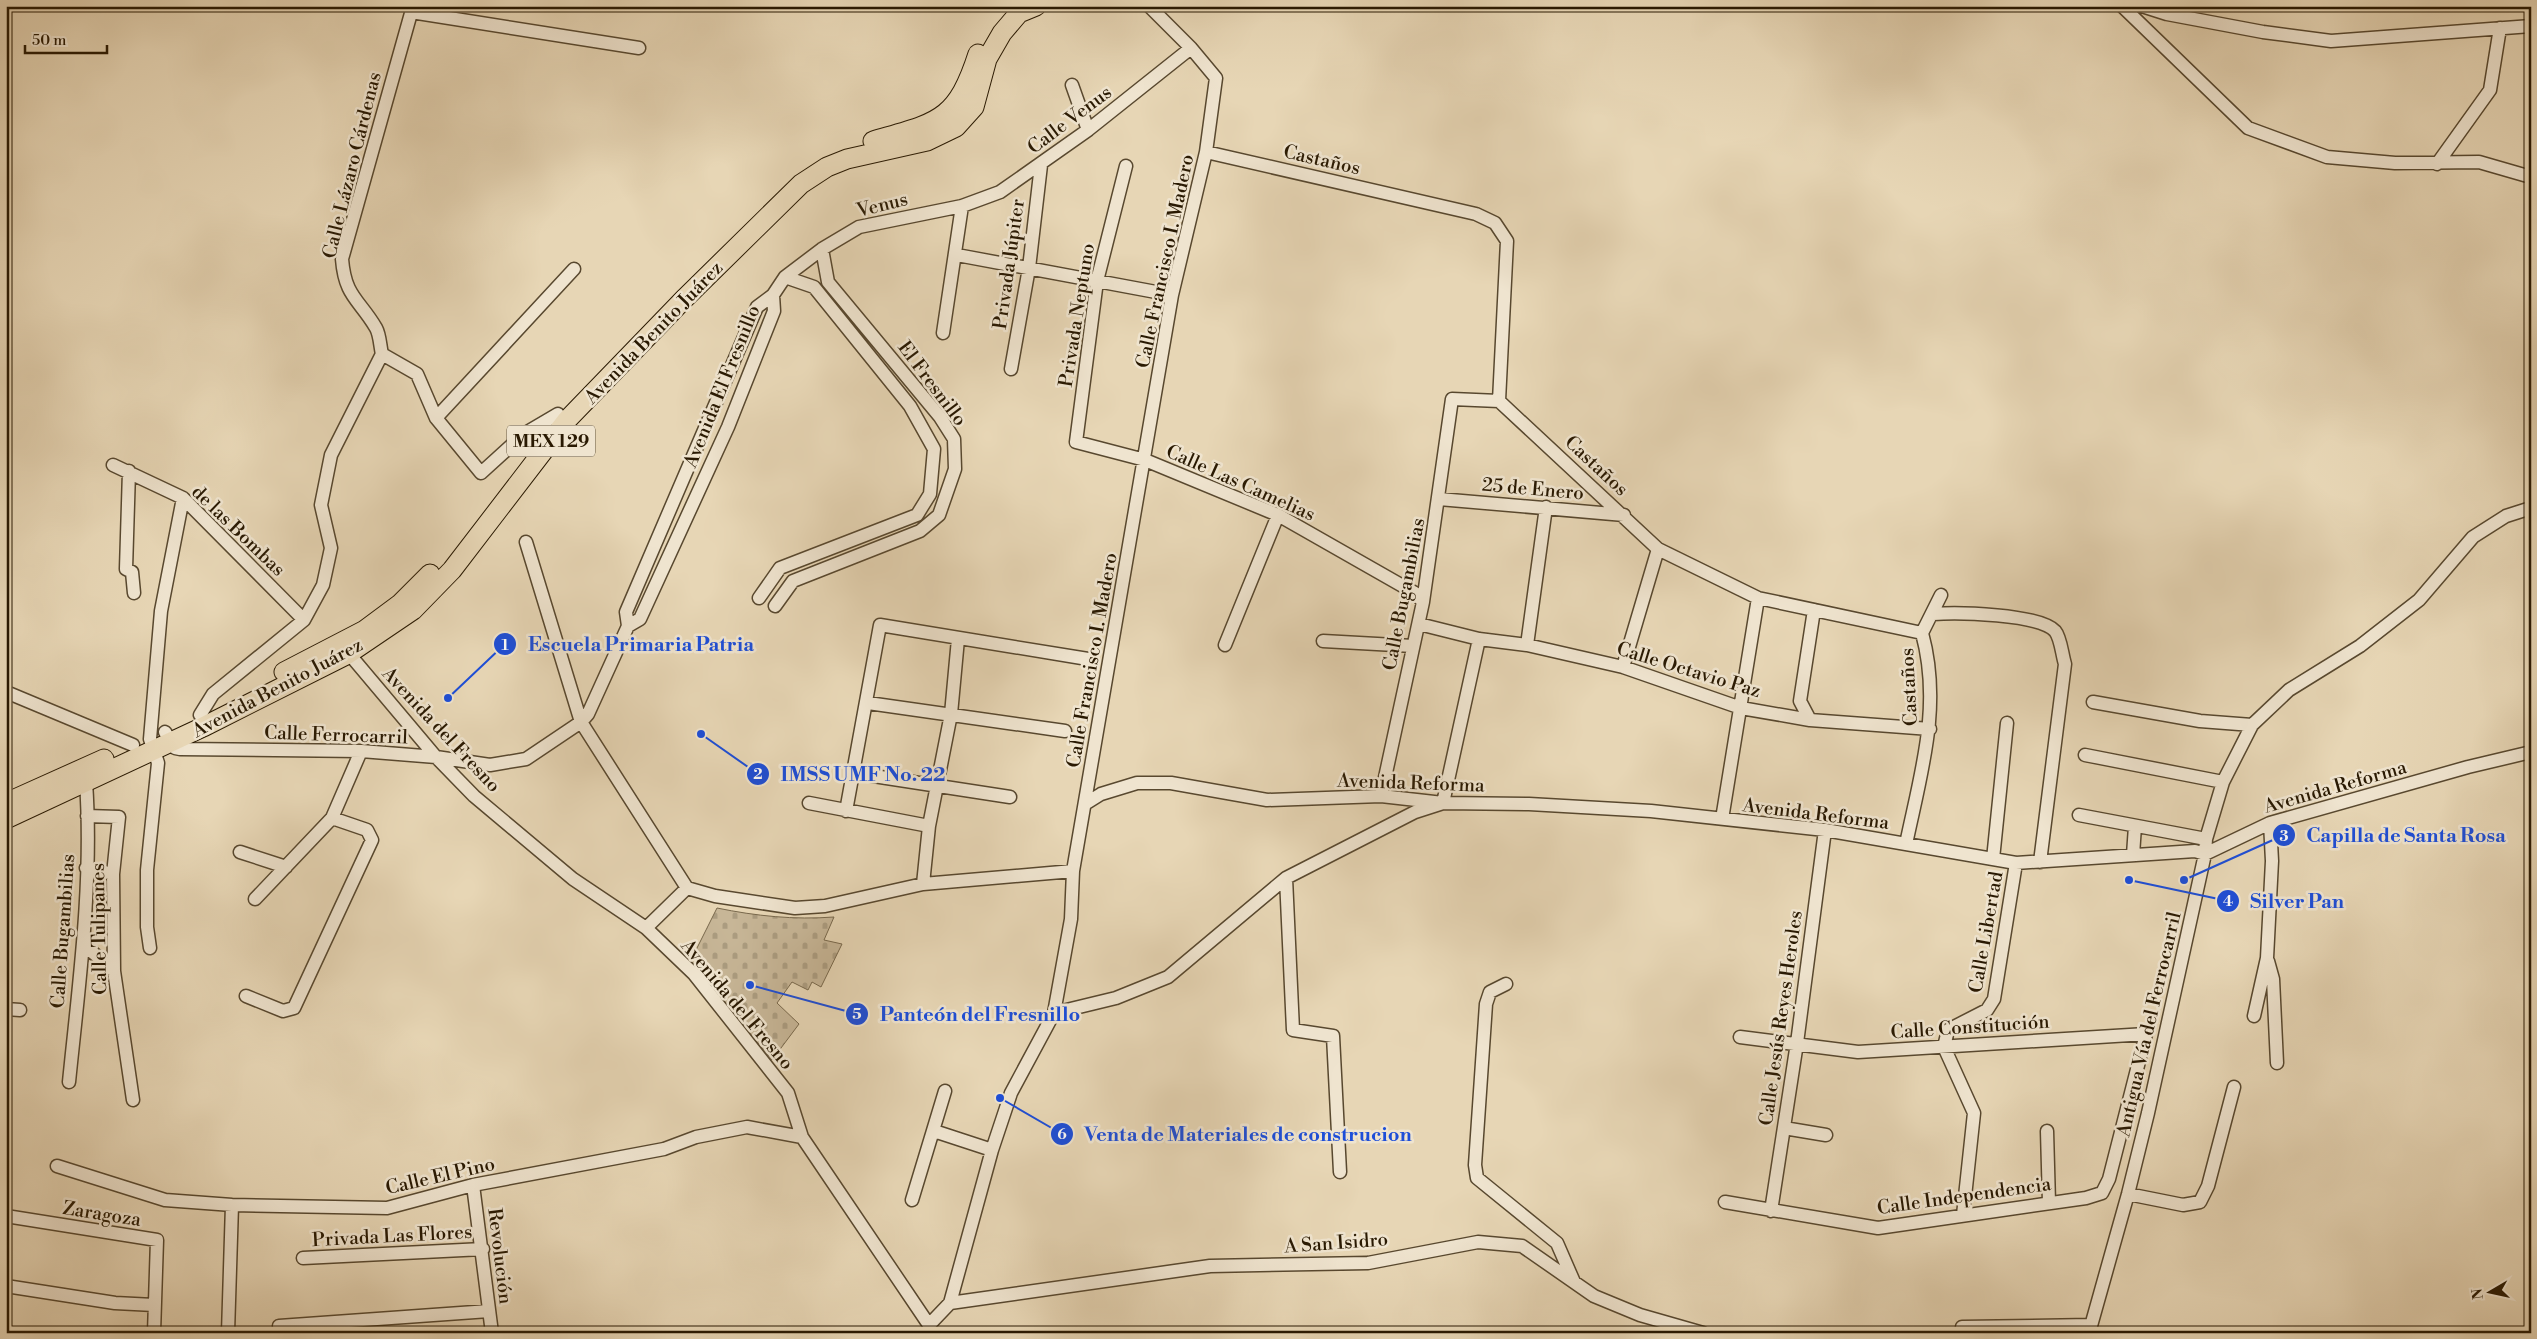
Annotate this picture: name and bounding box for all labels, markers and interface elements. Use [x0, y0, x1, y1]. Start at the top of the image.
scale bar [25, 22, 108, 54]
text: 50 m [32, 31, 66, 50]
street label: Calle Lázaro Cárdenas [317, 70, 387, 261]
street label: Calle Venus [1023, 80, 1117, 159]
street label: Castaños [1281, 139, 1363, 180]
street label: Calle Francisco I. Madero [1131, 152, 1199, 370]
street label: Venus [853, 187, 910, 223]
street label: Privada Júpiter [988, 197, 1030, 331]
street label: Privada Neptuno [1054, 242, 1100, 389]
street label: Avenida Benito Juárez [579, 256, 728, 410]
street label: Avenida El Fresnillo [678, 302, 766, 472]
street label: El Fresnillo [892, 336, 972, 431]
road number: MEX 129 [507, 426, 595, 456]
street label: Castaños [1560, 430, 1633, 501]
street label: Calle Las Camelias [1162, 439, 1319, 527]
street label: 25 de Enero [1481, 473, 1585, 505]
street label: de las Bombas [186, 480, 290, 581]
street label: Calle Bugambilias [1377, 516, 1431, 672]
street label: Calle Francisco I. Madero [1061, 551, 1123, 770]
callout: Escuela Primaria Patria [493, 627, 764, 662]
street label: Avenida Benito Juárez [187, 633, 367, 743]
text: Escuela Primaria Patria [528, 633, 754, 658]
text: 1 [501, 636, 509, 655]
street label: Calle Octavio Paz [1614, 637, 1764, 703]
street label: Castaños [1895, 647, 1923, 727]
street label: Avenida del Fresno [376, 661, 506, 797]
street label: Calle Ferrocarril [264, 720, 409, 750]
street label: Avenida Reforma [2260, 755, 2410, 819]
callout: IMSS UMF No. 22 [745, 756, 955, 791]
text: IMSS UMF No. 22 [781, 763, 945, 788]
text: 2 [753, 765, 763, 784]
street label: Avenida Reforma [1336, 768, 1485, 798]
street label: Avenida Reforma [1740, 793, 1891, 835]
callout: Capilla de Santa Rosa [2271, 818, 2516, 853]
text: Capilla de Santa Rosa [2306, 824, 2506, 849]
text: 3 [2279, 827, 2289, 846]
street label: Calle Bugambilias [46, 853, 80, 1009]
street label: Calle Tulipanes [86, 863, 112, 995]
street label: Calle Libertad [1963, 869, 2009, 995]
callout: Silver Pan [2215, 884, 2354, 919]
text: Silver Pan [2250, 890, 2345, 915]
text: 4 [2223, 892, 2233, 911]
street label: Calle Jesús Reyes Heroles [1754, 909, 1808, 1127]
street label: Antigua Vía del Ferrocarril [2111, 909, 2187, 1140]
street label: Avenida del Fresno [675, 934, 799, 1075]
callout: Panteón del Fresnillo [844, 996, 1090, 1031]
text: Panteón del Fresnillo [880, 1003, 1080, 1028]
text: 5 [852, 1005, 862, 1024]
street label: Calle Constitución [1890, 1009, 2050, 1045]
callout: Venta de Materiales de construcion [1049, 1116, 1422, 1151]
text: Venta de Materiales de construcion [1083, 1123, 1413, 1148]
text: 6 [1057, 1125, 1067, 1144]
street label: Calle El Pino [383, 1152, 497, 1200]
street label: Calle Independencia [1876, 1172, 2053, 1220]
street label: Zaragoza [61, 1196, 143, 1232]
street label: Revolución [482, 1207, 518, 1305]
street label: Privada Las Flores [311, 1220, 473, 1252]
street label: A San Isidro [1282, 1227, 1389, 1259]
north arrow [2464, 1266, 2514, 1316]
text: N [2468, 1287, 2488, 1301]

